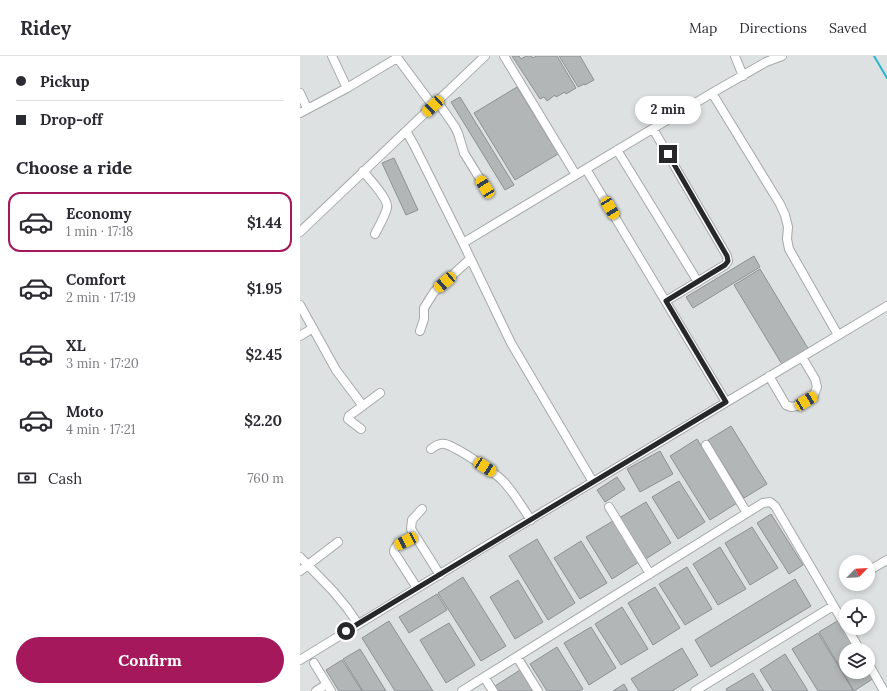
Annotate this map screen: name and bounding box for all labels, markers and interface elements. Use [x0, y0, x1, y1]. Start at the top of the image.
text: Ridey [20, 16, 71, 40]
text: Map [689, 19, 717, 37]
text: Directions [739, 19, 807, 37]
text: Saved [829, 19, 867, 37]
text: Pickup [40, 72, 89, 91]
car [420, 93, 446, 119]
callout: 2 min [635, 96, 701, 124]
text: 2 min [651, 101, 685, 118]
text: Drop-off [40, 110, 102, 129]
route end [659, 145, 677, 163]
text: Choose a ride [16, 156, 132, 179]
car [474, 174, 496, 200]
car [599, 195, 621, 221]
icon: car [18, 204, 54, 240]
text: Economy [66, 204, 131, 223]
text: $1.44 [247, 213, 282, 232]
text: 1 min · 17:18 [66, 223, 133, 240]
icon: car [18, 270, 54, 306]
text: Comfort [66, 270, 126, 289]
car [432, 270, 458, 294]
text: $1.95 [247, 279, 282, 298]
text: 2 min · 17:19 [66, 289, 136, 306]
icon: car [18, 336, 54, 372]
text: XL [66, 336, 86, 355]
text: $2.45 [245, 345, 282, 364]
text: 3 min · 17:20 [66, 355, 139, 372]
car [793, 390, 819, 412]
icon: car [18, 402, 54, 438]
text: Moto [66, 402, 103, 421]
text: $2.20 [244, 411, 282, 430]
text: 4 min · 17:21 [66, 421, 135, 438]
car [472, 455, 498, 479]
icon: cash [16, 467, 38, 489]
text: Cash [48, 469, 82, 488]
text: 760 m [247, 470, 284, 487]
car [393, 530, 419, 552]
north arrow [839, 555, 875, 591]
map controls [839, 555, 875, 679]
button: locate [839, 599, 875, 635]
route start [337, 622, 355, 640]
button: Confirm [16, 637, 284, 683]
button: layers [839, 643, 875, 679]

